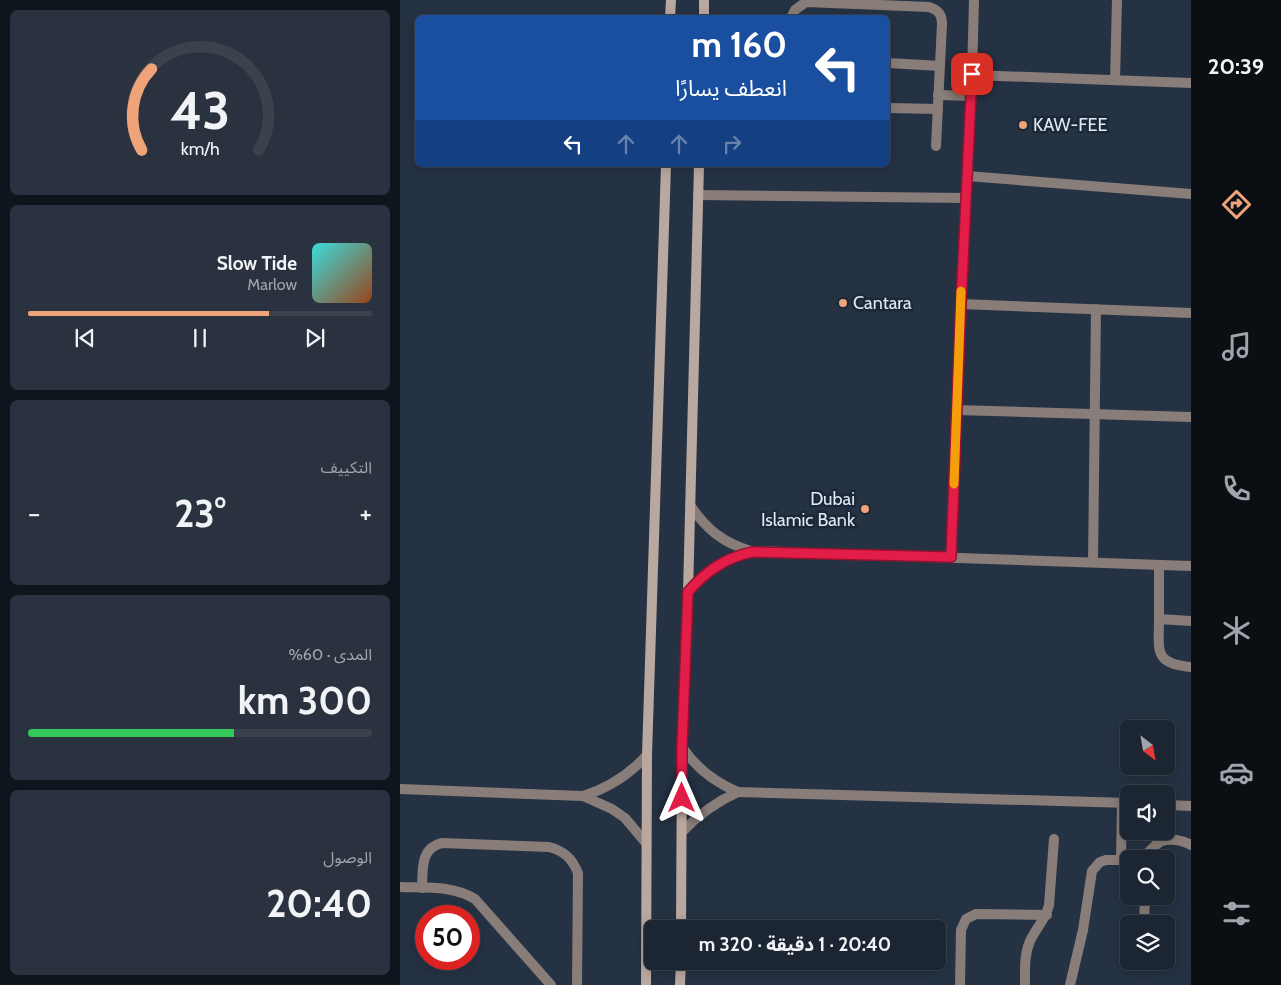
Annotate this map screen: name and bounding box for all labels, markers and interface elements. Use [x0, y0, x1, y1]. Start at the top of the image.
text: 160 m [691, 23, 787, 66]
icon: left [805, 35, 870, 100]
pin [951, 53, 993, 95]
text: 20:39 [1208, 53, 1264, 80]
icon: arrive [958, 60, 986, 88]
text: انعطف يسارًا [675, 75, 787, 102]
text: 43 [170, 79, 230, 142]
place label: KAW-FEE [1033, 114, 1108, 136]
marker: KAW-FEE [1017, 119, 1029, 131]
icon: left [559, 130, 587, 158]
icon: ahead [612, 130, 640, 158]
icon: ahead [665, 130, 693, 158]
icon: right [718, 130, 746, 158]
text: km/h [180, 138, 220, 159]
icon: directions [1219, 187, 1254, 222]
text: Slow Tide [217, 252, 297, 275]
text: Marlow [247, 275, 297, 294]
place label: Cantara [853, 292, 912, 314]
marker: Cantara [837, 297, 849, 309]
icon: previous [71, 324, 99, 352]
icon: pause [186, 324, 214, 352]
icon: next [301, 324, 329, 352]
icon: music [1219, 329, 1254, 364]
text: التكييف [320, 458, 372, 477]
icon: phone [1219, 471, 1254, 506]
place label: Dubai Islamic Bank [761, 488, 856, 531]
text: 23° [174, 490, 226, 537]
text: − [28, 496, 40, 530]
text: + [360, 496, 372, 530]
marker: Dubai Islamic Bank [859, 503, 871, 515]
icon: climate [1219, 613, 1254, 648]
text: المدى · 60% [288, 645, 372, 664]
text: 300 km [238, 677, 372, 724]
north arrow [1120, 720, 1175, 775]
map controls [1120, 720, 1175, 970]
icon: car [1219, 755, 1254, 790]
position arrow [655, 771, 707, 823]
button: sound [1120, 785, 1175, 840]
text: الوصول [323, 848, 372, 867]
button: search [1120, 850, 1175, 905]
text: 20:40 [266, 880, 372, 927]
icon: filters [1219, 896, 1254, 931]
speed limit sign: 50 [415, 905, 480, 970]
button: layers [1120, 915, 1175, 970]
text: 20:40 · 1 دقيقة · 320 m [699, 933, 891, 956]

